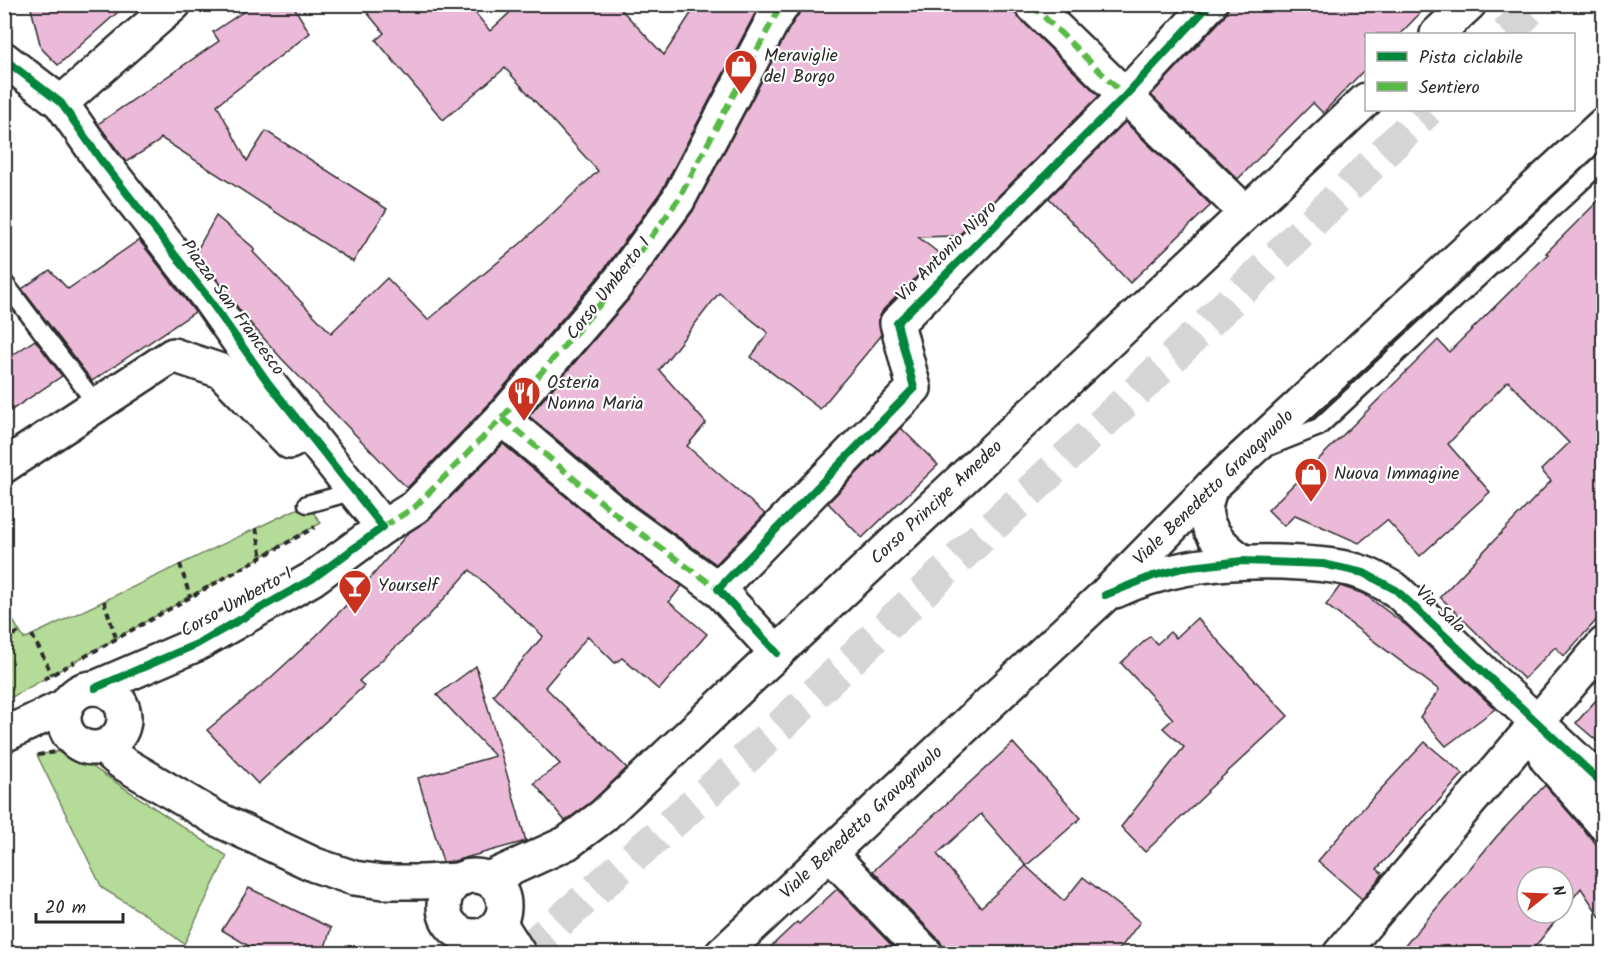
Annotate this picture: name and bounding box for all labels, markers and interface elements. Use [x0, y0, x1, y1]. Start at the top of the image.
legend [1365, 33, 1575, 111]
place label: Meraviglie del Borgo [764, 42, 838, 92]
text: Pista ciclabile [1419, 44, 1523, 73]
shop icon: Meraviglie del Borgo [723, 48, 759, 95]
text: Sentiero [1419, 74, 1480, 103]
street label: Via Antonio Nigro [890, 195, 1004, 309]
street label: Corso Umberto I [559, 231, 659, 347]
street label: Piazza San Francesco [173, 234, 291, 382]
place label: Osteria Nonna Maria [547, 369, 644, 419]
restaurant icon: Osteria Nonna Maria [506, 375, 542, 422]
street label: Viale Benedetto Gravagnuolo [1127, 403, 1301, 573]
street label: Corso Principe Amedeo [864, 434, 1010, 572]
shop icon: Nuova Immagine [1293, 456, 1329, 503]
place label: Nuova Immagine [1334, 460, 1459, 489]
street label: Corso Umberto I [176, 560, 298, 646]
bar icon: Yourself [337, 568, 373, 615]
place label: Yourself [378, 572, 440, 601]
street label: Via Sala [1408, 579, 1472, 641]
street label: Viale Benedetto Gravagnuolo [774, 739, 950, 907]
north arrow [1515, 865, 1575, 925]
text: N [1544, 882, 1571, 899]
scale bar [36, 886, 123, 924]
text: 20 m [45, 894, 86, 923]

